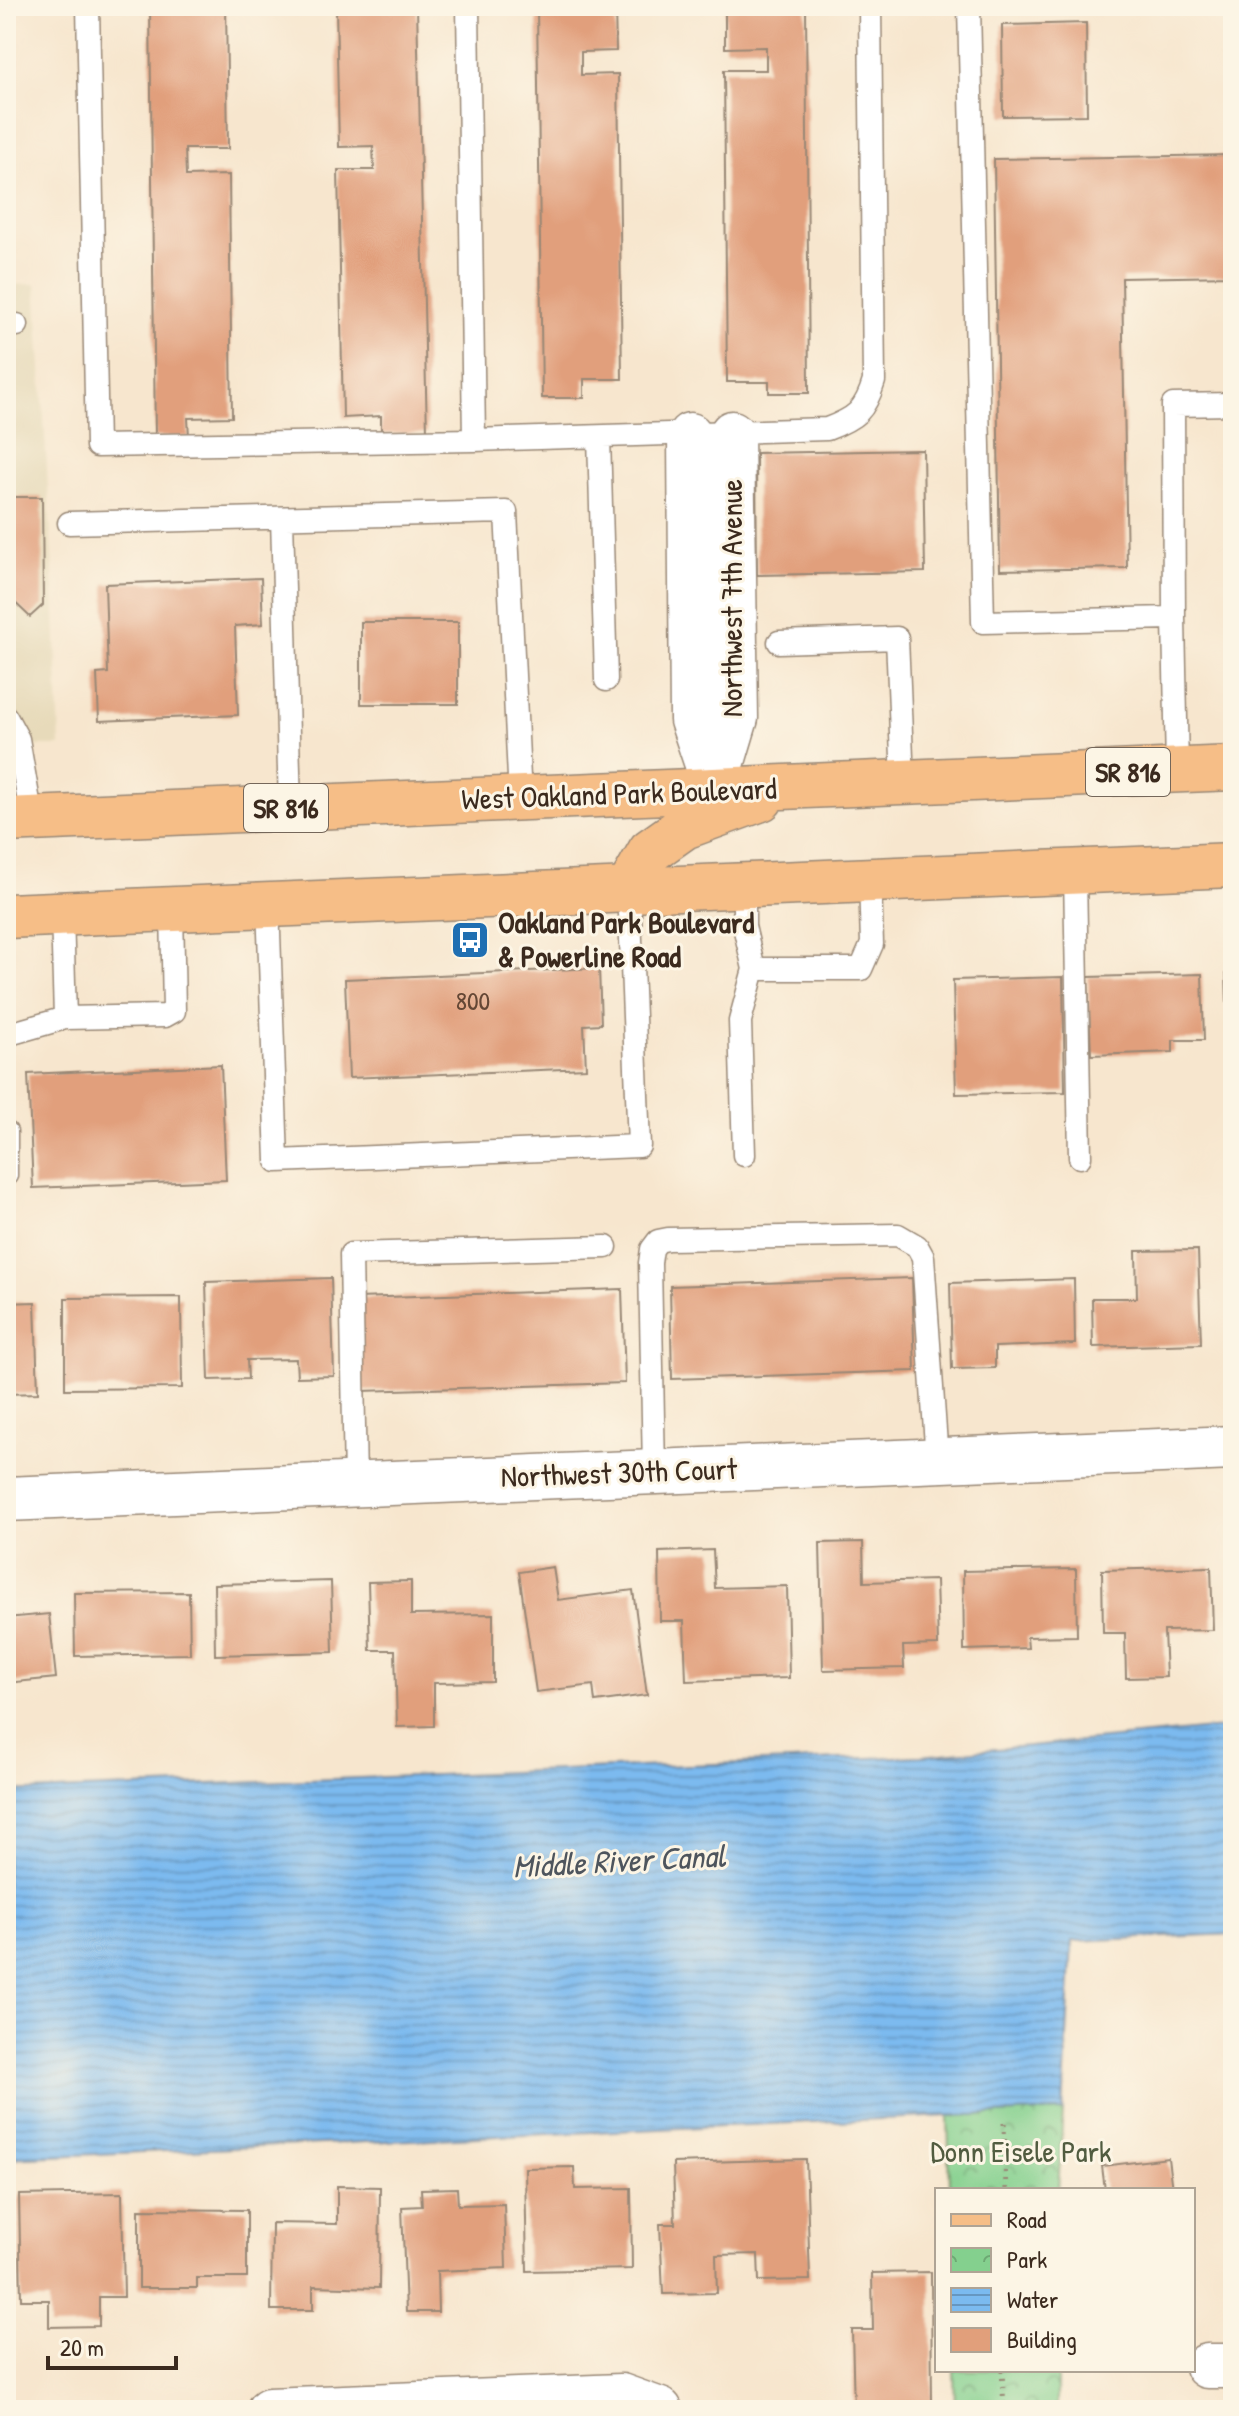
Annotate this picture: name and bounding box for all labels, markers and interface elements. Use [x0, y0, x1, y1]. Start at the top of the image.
street label: Northwest 7th Avenue [711, 479, 751, 717]
road number: SR 816 [1086, 748, 1170, 796]
street label: West Oakland Park Boulevard [461, 768, 778, 818]
road number: SR 816 [244, 784, 328, 832]
place label: Oakland Park Boulevard & Powerline Road [498, 902, 754, 976]
bus stop icon: Oakland Park Boulevard & Powerline Road [449, 919, 491, 961]
house number: 800 [456, 983, 490, 1018]
street label: Northwest 30th Court [500, 1448, 738, 1496]
water label: Middle River Canal [512, 1833, 728, 1888]
park label: Donn Eisele Park [931, 2131, 1111, 2171]
legend [935, 2188, 1195, 2372]
text: Road [1007, 2203, 1046, 2235]
text: Park [1007, 2243, 1047, 2275]
text: Water [1007, 2283, 1058, 2315]
scale bar [48, 2320, 176, 2370]
text: Building [1007, 2323, 1077, 2355]
text: 20 m [60, 2331, 104, 2363]

